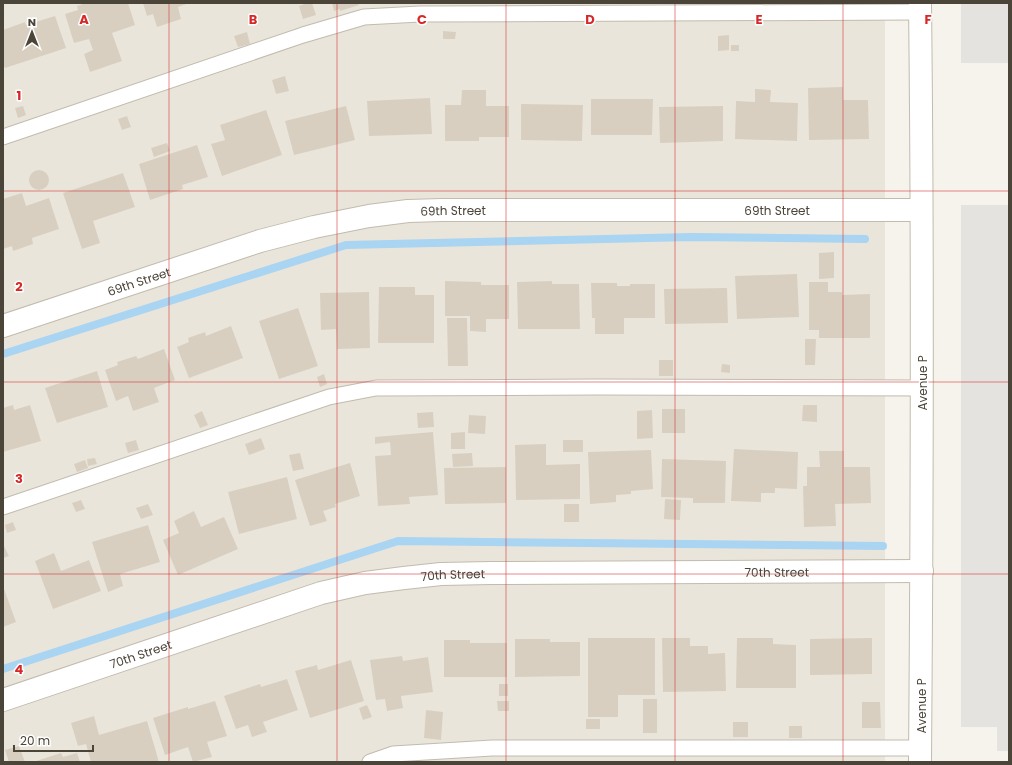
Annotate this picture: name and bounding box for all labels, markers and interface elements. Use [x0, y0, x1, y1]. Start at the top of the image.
text: A [79, 10, 89, 29]
text: B [249, 10, 258, 29]
text: C [417, 10, 427, 29]
text: D [585, 10, 595, 29]
text: E [755, 10, 763, 29]
text: F [924, 10, 932, 29]
north arrow [12, 12, 52, 52]
text: N [28, 14, 36, 30]
text: 1 [17, 86, 21, 105]
street label: 69th Street [420, 202, 486, 219]
street label: 69th Street [744, 202, 810, 219]
street label: 69th Street [105, 263, 173, 299]
text: 2 [15, 277, 23, 296]
street label: Avenue P [914, 355, 931, 411]
text: 3 [15, 469, 23, 488]
street label: 70th Street [744, 563, 809, 580]
street label: 70th Street [420, 565, 485, 585]
street label: 70th Street [107, 635, 174, 672]
text: 4 [15, 660, 24, 679]
street label: Avenue P [913, 678, 930, 734]
scale bar [14, 727, 93, 753]
text: 20 m [20, 732, 50, 749]

